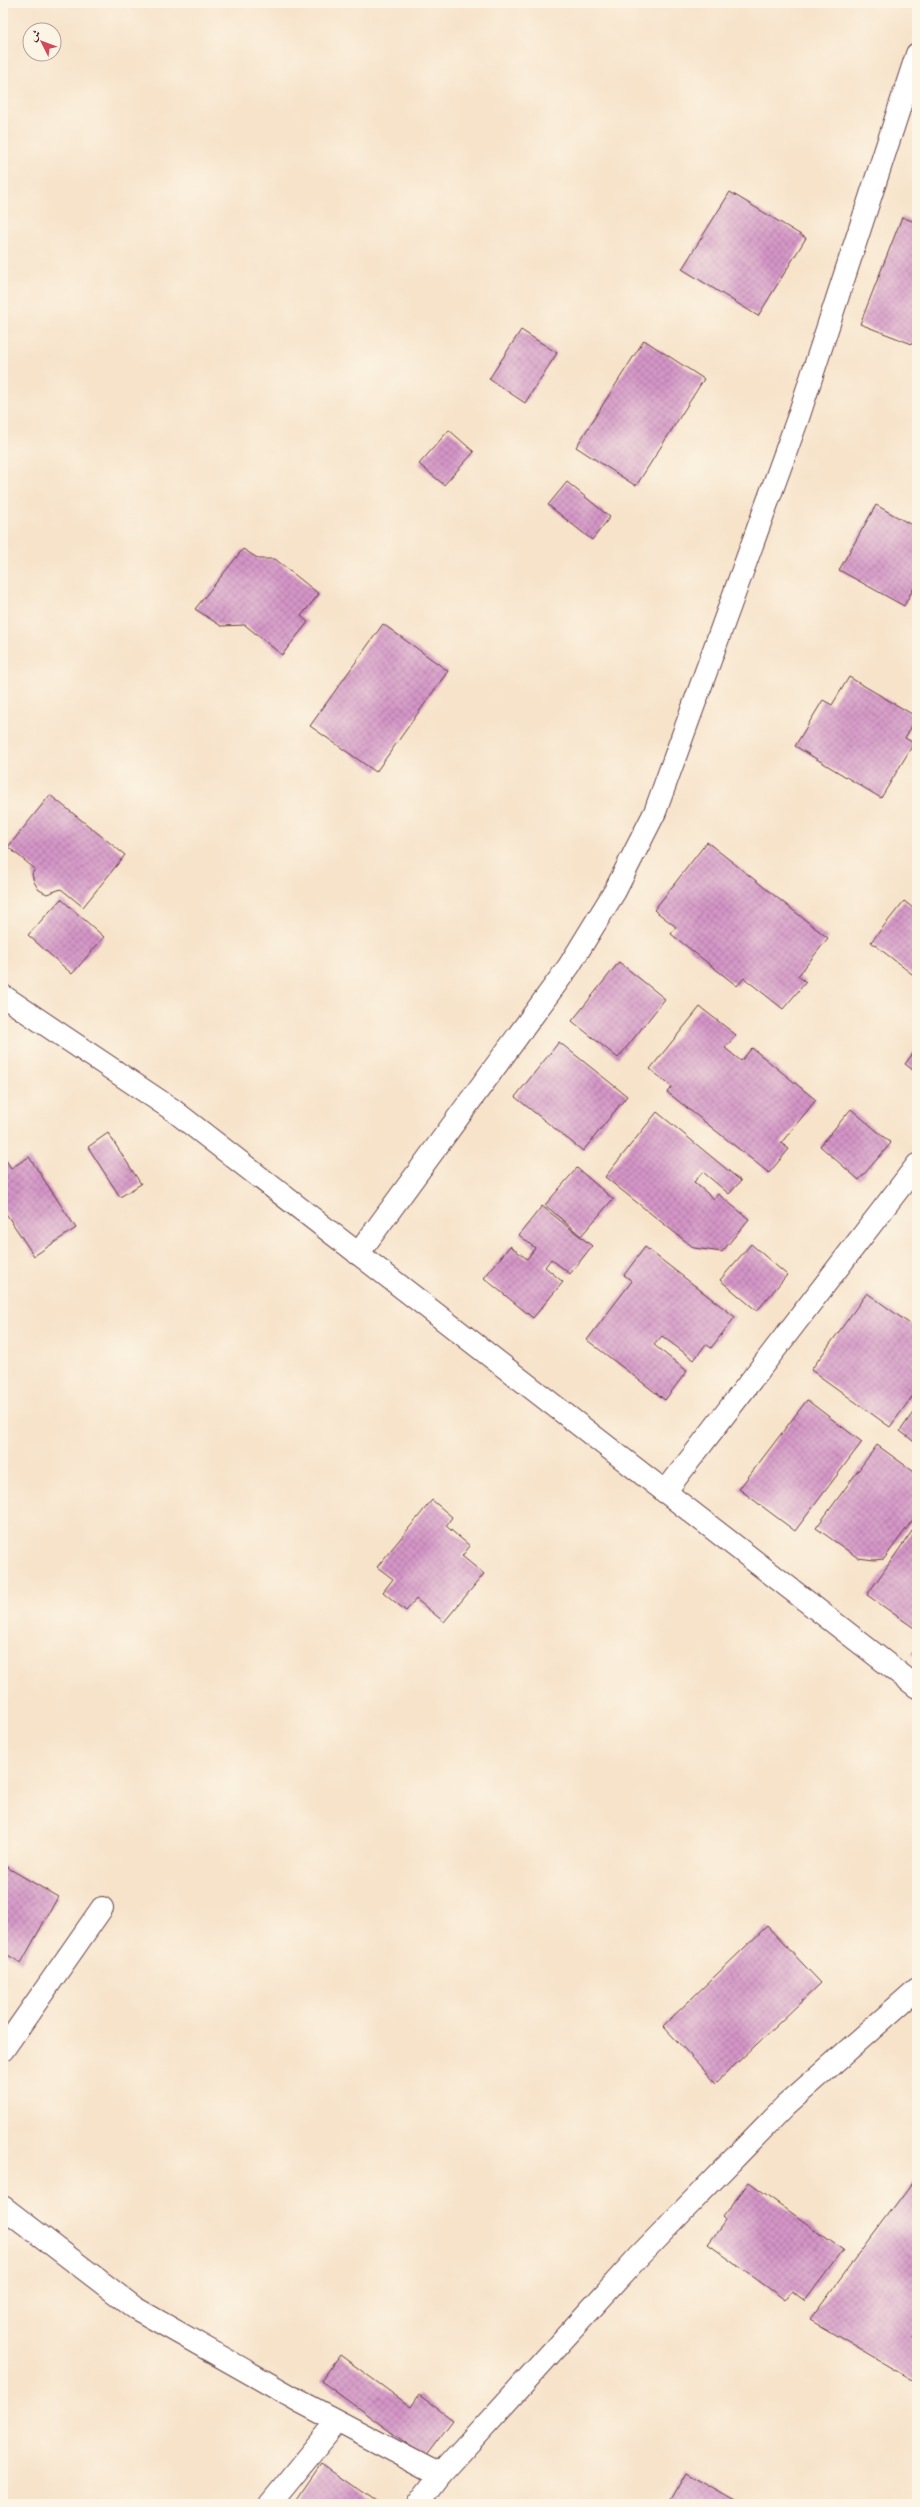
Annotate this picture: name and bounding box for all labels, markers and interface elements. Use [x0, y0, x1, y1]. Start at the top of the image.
north arrow [22, 22, 62, 62]
text: ش [26, 27, 44, 45]

